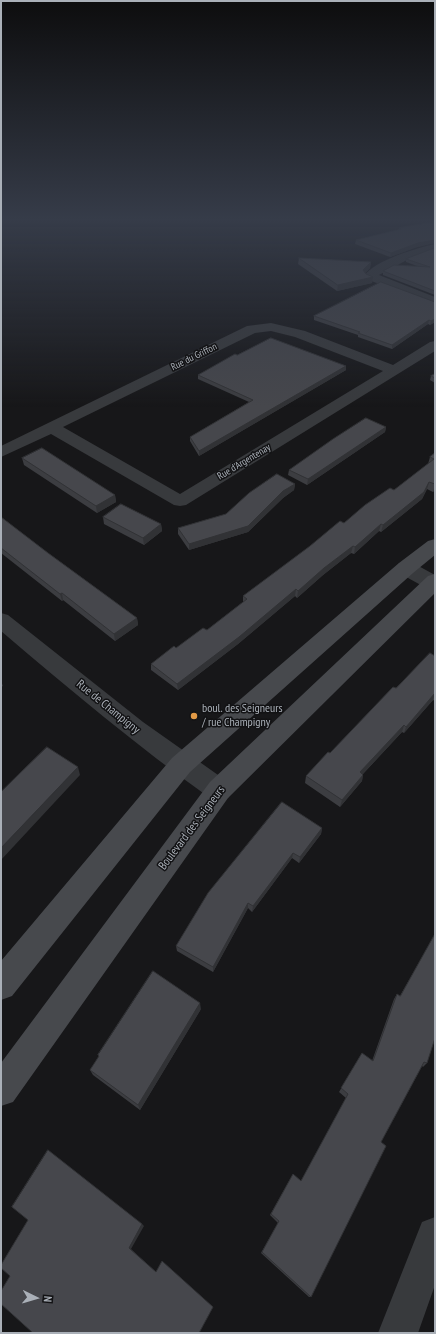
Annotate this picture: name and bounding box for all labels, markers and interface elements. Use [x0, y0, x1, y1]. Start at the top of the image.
street label: Rue du Griffon [169, 341, 219, 373]
street label: Rue d'Argentenay [215, 441, 273, 483]
street label: Rue de Champigny [73, 677, 143, 737]
place label: boul. des Seigneurs / rue Champigny [202, 702, 282, 730]
marker: boul. des Seigneurs / rue Champigny [189, 711, 199, 721]
street label: Boulevard des Seigneurs [156, 783, 228, 873]
north arrow [16, 1278, 56, 1318]
text: N [41, 1295, 55, 1303]

